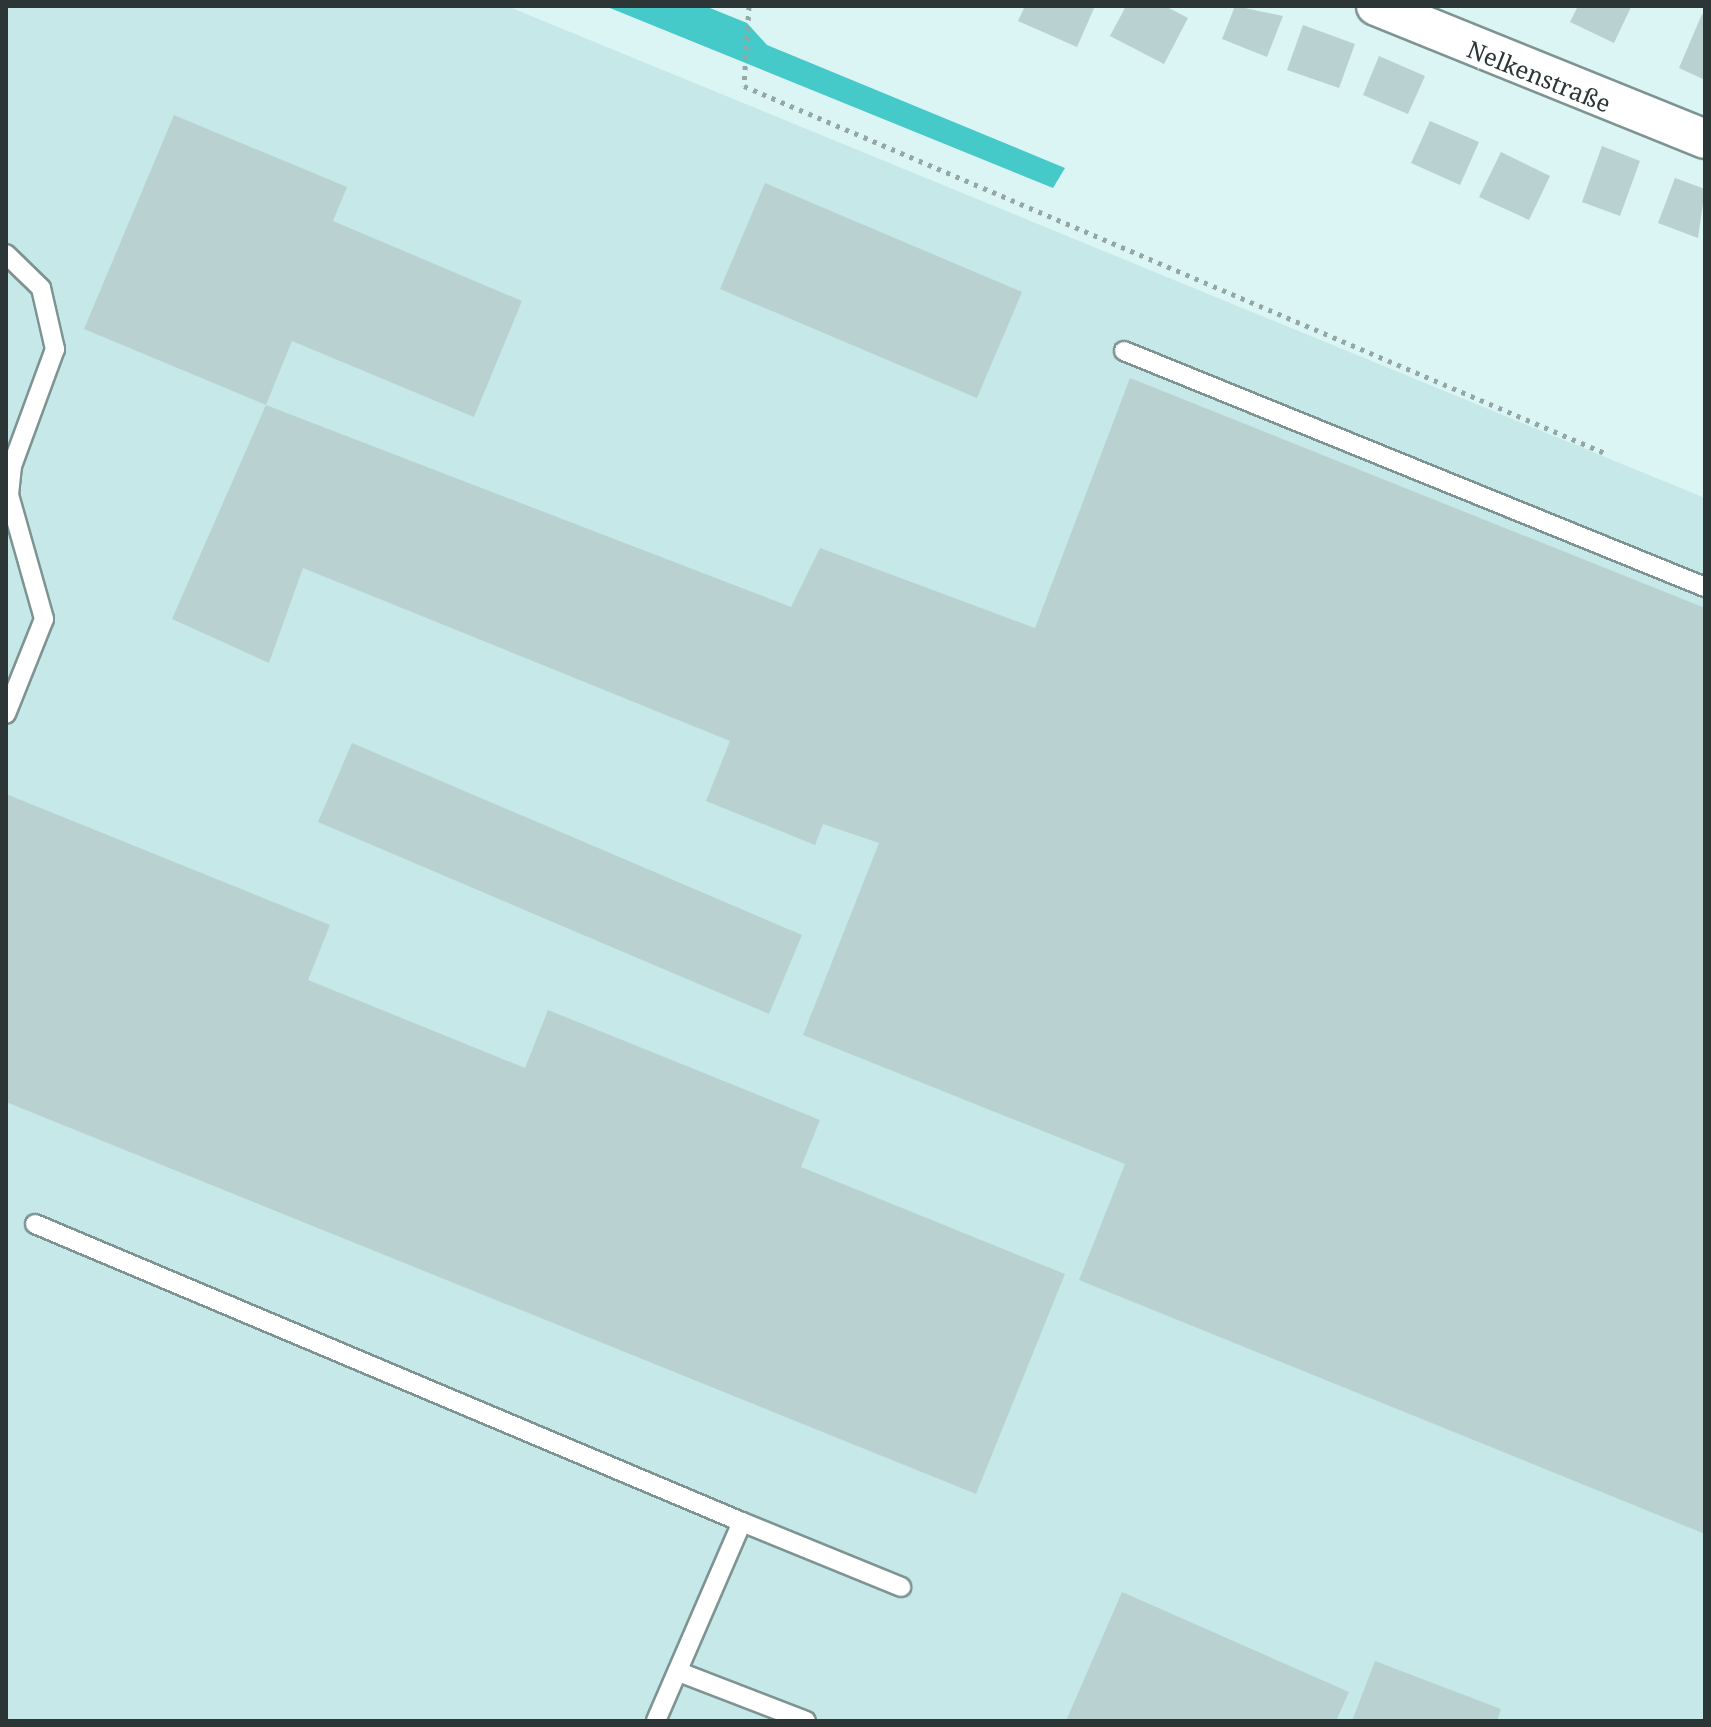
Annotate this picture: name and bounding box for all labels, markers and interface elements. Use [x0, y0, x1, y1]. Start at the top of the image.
street label: Nelkenstraße [1463, 34, 1615, 118]

